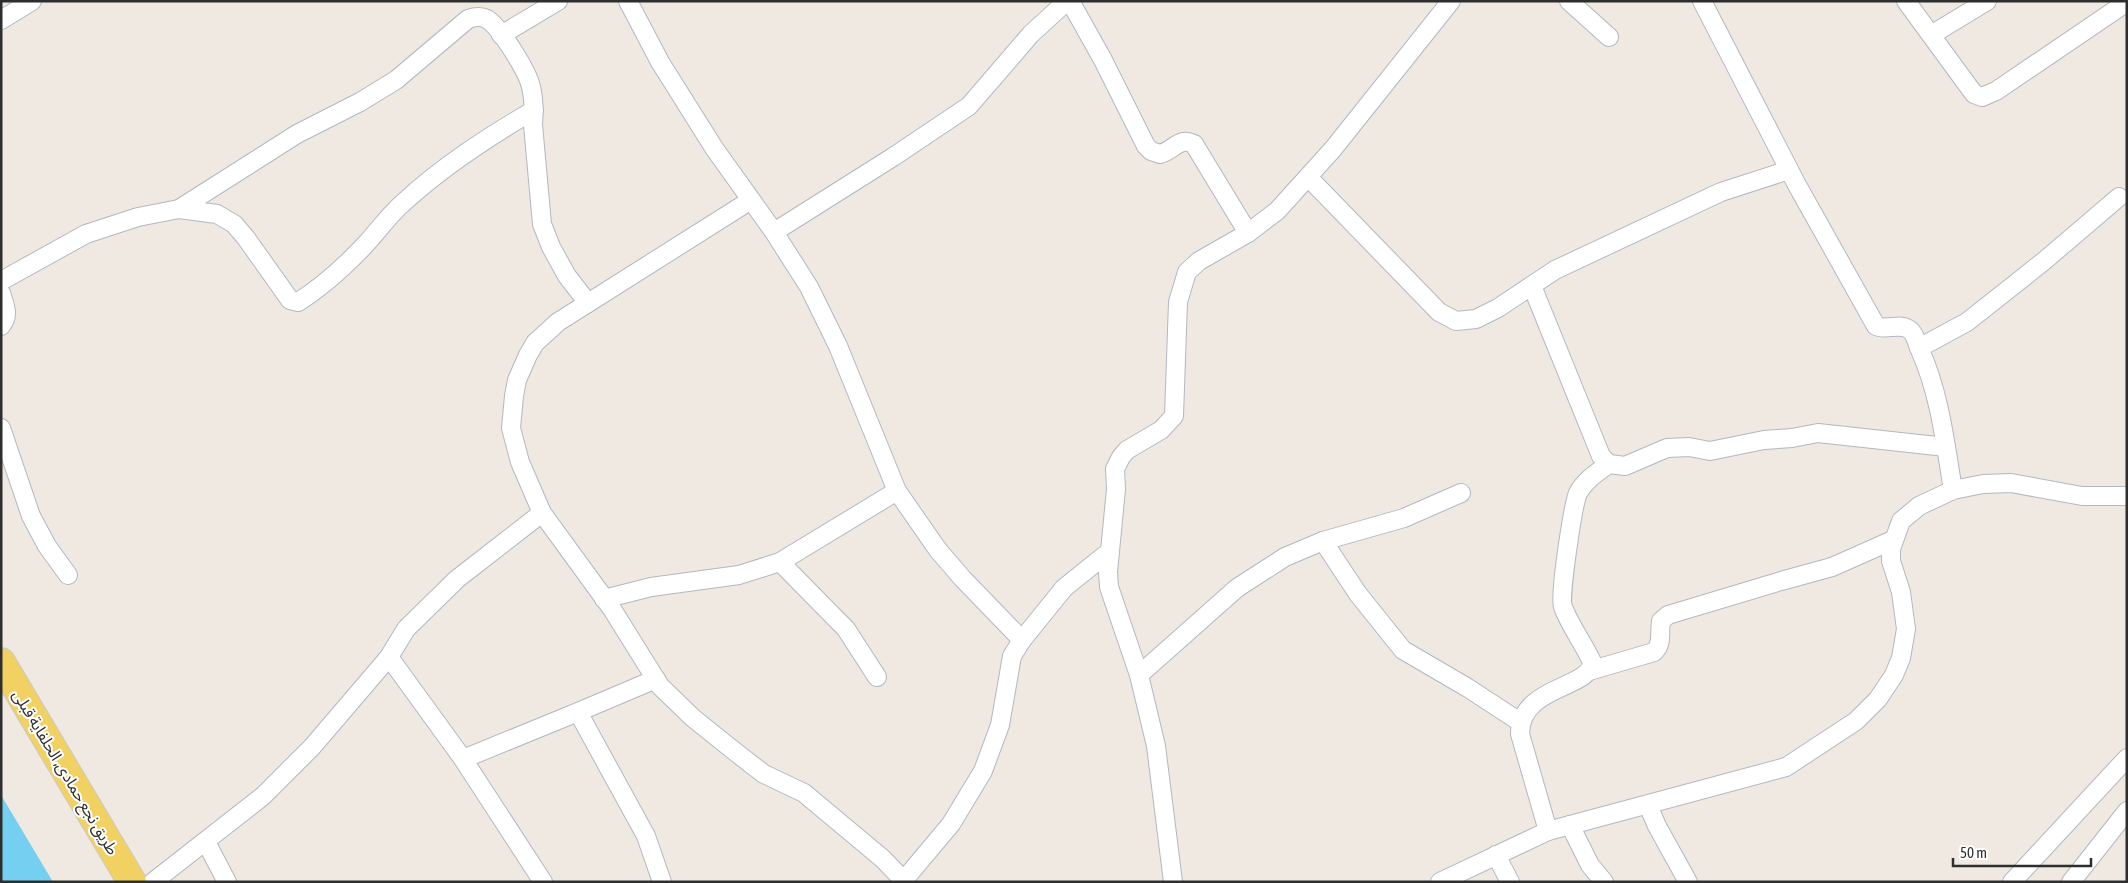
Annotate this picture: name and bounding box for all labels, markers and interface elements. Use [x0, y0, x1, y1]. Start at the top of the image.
street label: طريق نجع حمادى, الحلفاية قبلى [6, 686, 123, 860]
scale bar [1953, 836, 2090, 868]
text: 50 m [1960, 844, 1987, 861]

